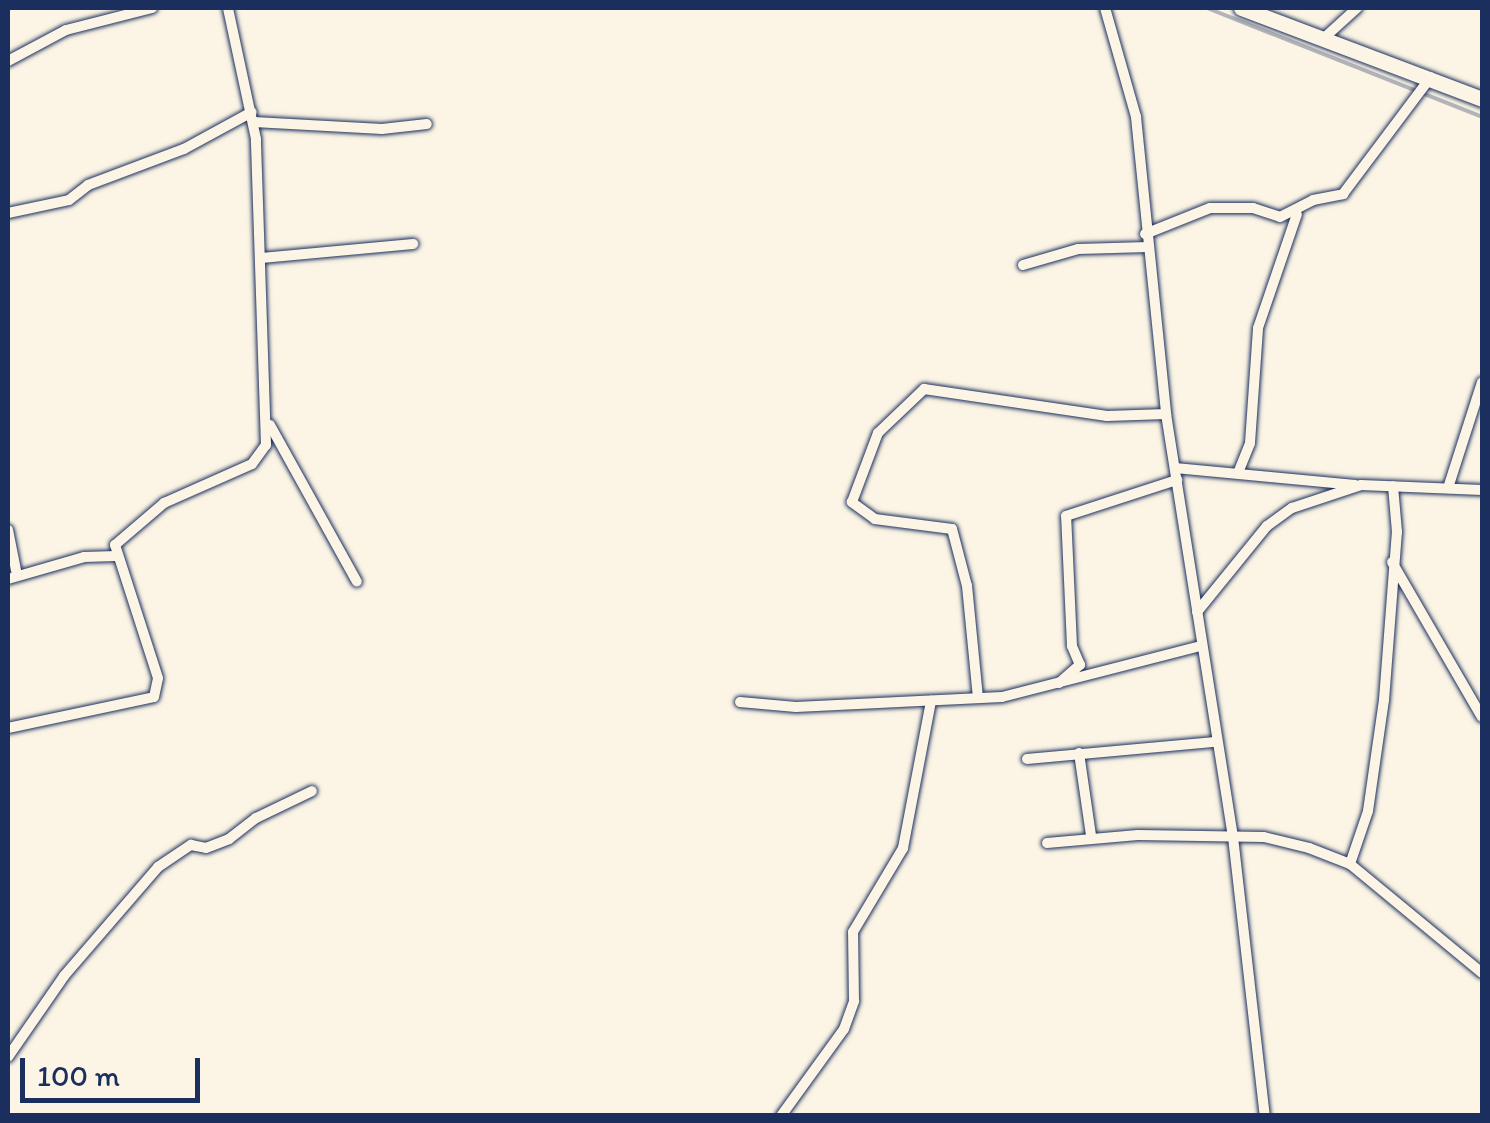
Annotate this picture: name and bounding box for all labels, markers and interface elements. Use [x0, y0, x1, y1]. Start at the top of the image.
scale bar [25, 1038, 205, 1100]
text: 100 m [37, 1057, 120, 1094]

